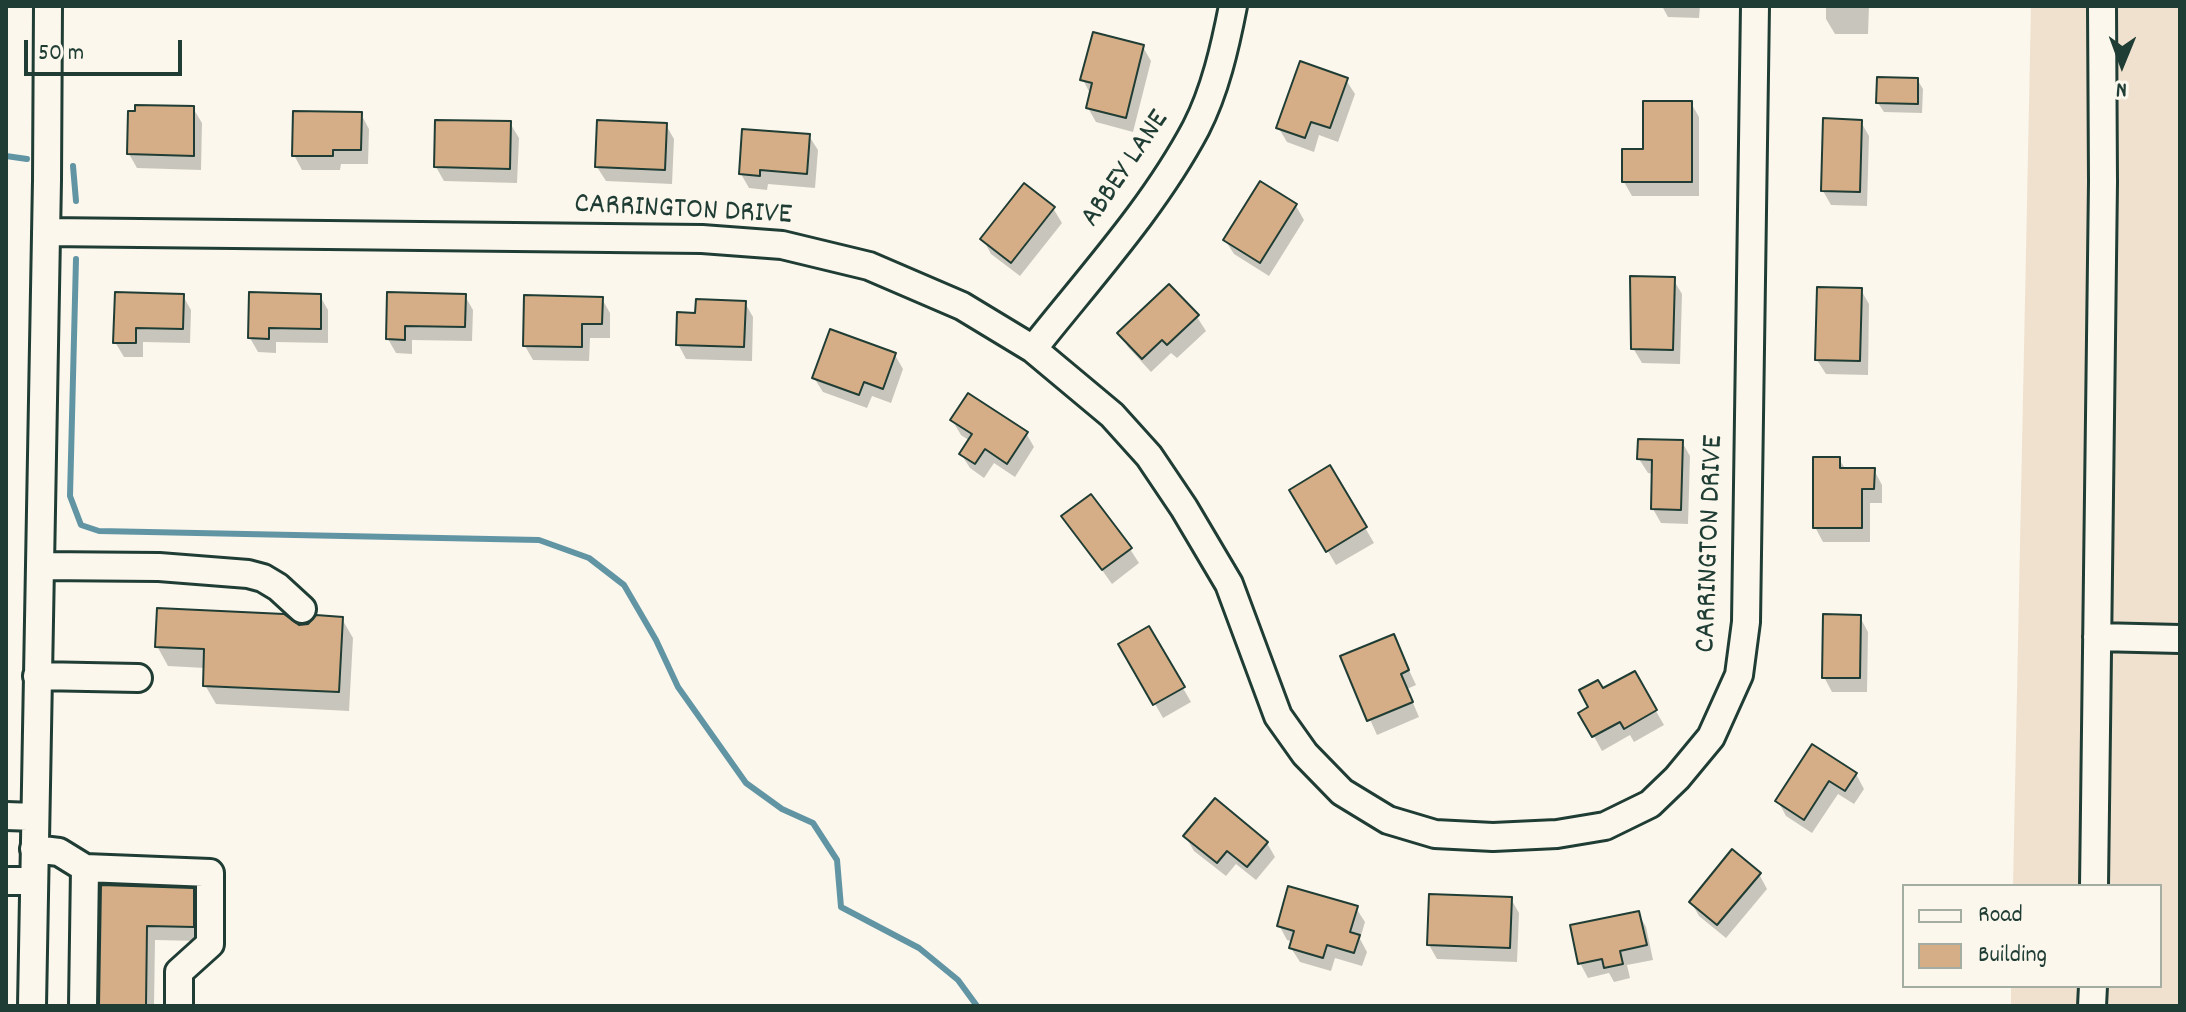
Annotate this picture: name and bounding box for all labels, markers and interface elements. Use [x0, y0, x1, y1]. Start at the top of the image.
scale bar [28, 24, 186, 74]
north arrow [2082, 24, 2162, 104]
text: 50 m [38, 37, 84, 71]
text: N [2116, 73, 2127, 104]
street label: ABBEY LANE [1075, 105, 1179, 235]
street label: CARRINGTON DRIVE [573, 188, 793, 236]
street label: CARRINGTON DRIVE [1690, 434, 1734, 654]
legend [1902, 884, 2162, 988]
text: Road [1978, 899, 2023, 933]
text: Building [1978, 939, 2047, 973]

